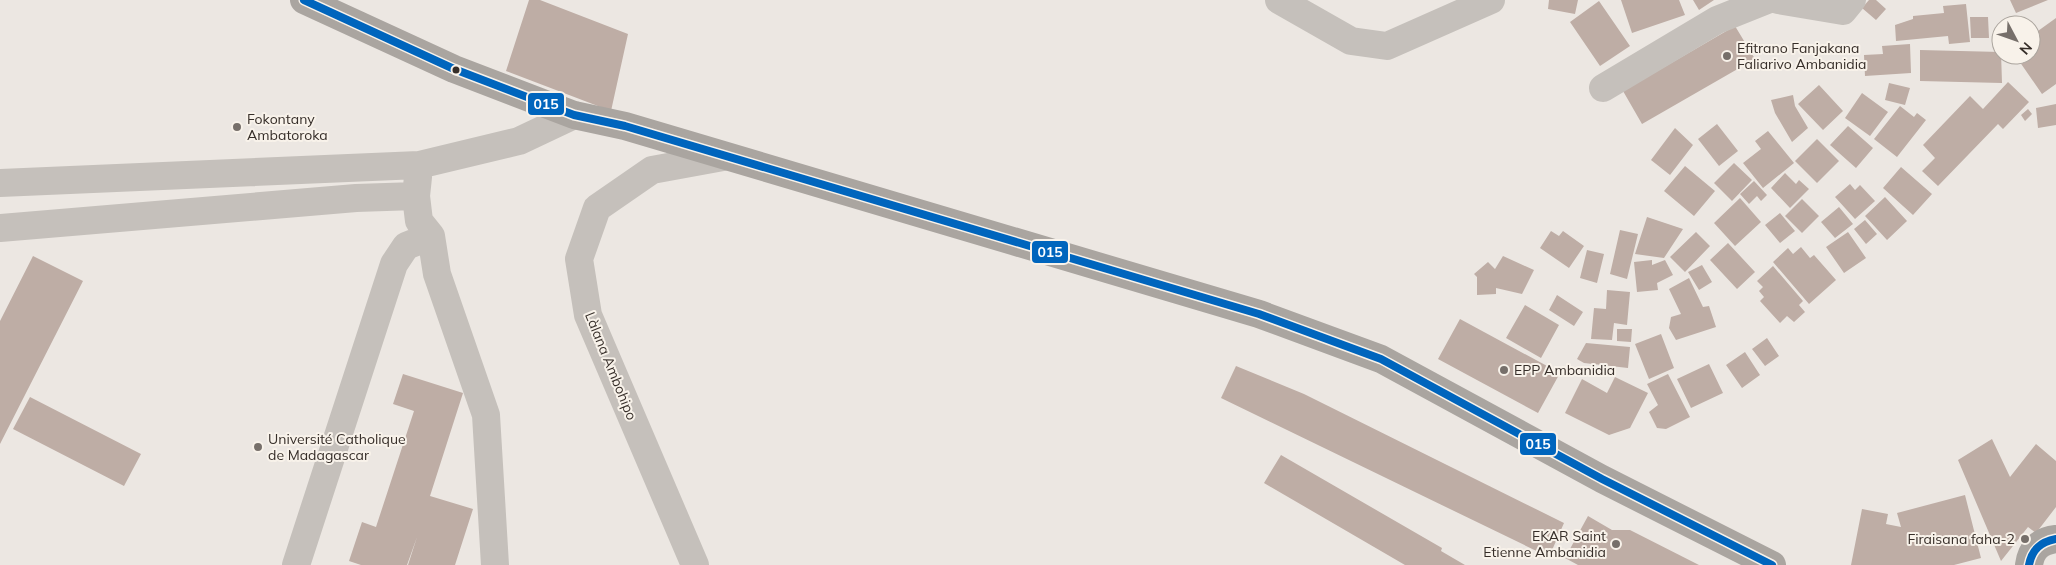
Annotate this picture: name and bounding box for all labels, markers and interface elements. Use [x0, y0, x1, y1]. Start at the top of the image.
north arrow [1991, 15, 2041, 65]
place label: Efitrano Fanjakana Faliarivo Ambanidia [1737, 39, 1867, 73]
text: N [2016, 39, 2036, 58]
marker: Efitrano Fanjakana Faliarivo Ambanidia [1721, 50, 1733, 62]
unlabelled marker [451, 65, 461, 75]
line badge: 015 [527, 92, 565, 116]
text: 015 [533, 95, 559, 113]
place label: Fokontany Ambatoroka [247, 110, 328, 144]
marker: Fokontany Ambatoroka [231, 121, 243, 133]
line badge: 015 [1031, 240, 1069, 264]
text: 015 [1037, 243, 1063, 261]
street label: Làlana Ambohipo [581, 309, 641, 423]
place label: EPP Ambanidia [1514, 361, 1615, 379]
marker: EPP Ambanidia [1498, 364, 1510, 376]
place label: Université Catholique de Madagascar [268, 430, 406, 464]
line badge: 015 [1519, 432, 1557, 456]
text: 015 [1525, 435, 1551, 453]
marker: Université Catholique de Madagascar [252, 441, 264, 453]
place label: EKAR Saint Etienne Ambanidia [1483, 527, 1606, 561]
place label: Firaisana faha-2 [1907, 530, 2015, 548]
marker: Firaisana faha-2 [2019, 533, 2031, 545]
marker: EKAR Saint Etienne Ambanidia [1610, 538, 1622, 550]

